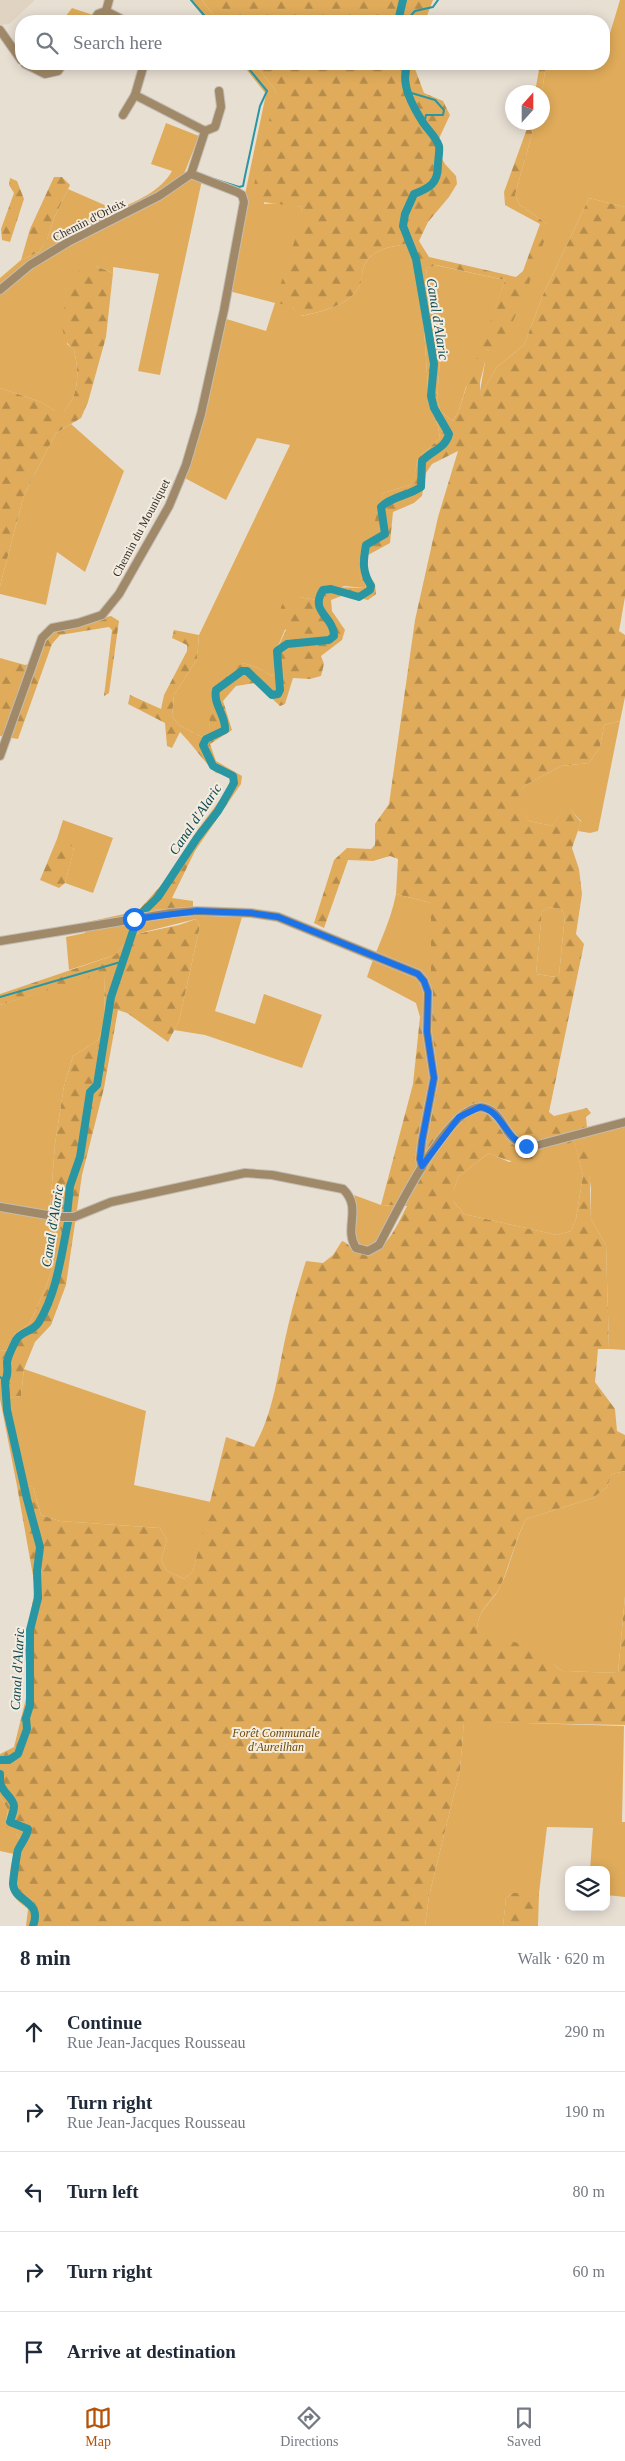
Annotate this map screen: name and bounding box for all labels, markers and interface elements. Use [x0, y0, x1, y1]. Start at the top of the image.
search box [15, 15, 610, 70]
icon: search [33, 29, 61, 57]
text: Search here [73, 32, 162, 53]
north arrow [505, 85, 550, 130]
street label: Chemin d'Orleix [50, 196, 128, 244]
water label: Canal d'Alaric [424, 277, 452, 362]
street label: Chemin du Mouniquet [109, 476, 173, 579]
water label: Canal d'Alaric [166, 780, 225, 858]
route start [123, 908, 146, 931]
route end [515, 1135, 538, 1158]
water label: Canal d'Alaric [39, 1183, 66, 1268]
water label: Canal d'Alaric [8, 1627, 27, 1711]
park label: Forêt Communale d'Aureilhan [231, 1726, 321, 1754]
map controls [565, 1866, 610, 1911]
button: layers [565, 1866, 610, 1911]
text: 8 min [20, 1946, 71, 1970]
text: Walk · 620 m [518, 1950, 605, 1967]
text: Continue [67, 2012, 142, 2033]
icon: ahead [20, 2018, 48, 2046]
text: 290 m [565, 2023, 605, 2040]
text: Rue Jean-Jacques Rousseau [67, 2034, 246, 2051]
text: Turn right [67, 2092, 152, 2113]
icon: right [20, 2098, 48, 2126]
text: 190 m [565, 2103, 605, 2120]
text: Rue Jean-Jacques Rousseau [67, 2114, 246, 2131]
icon: left [20, 2178, 48, 2206]
text: Turn left [67, 2181, 139, 2202]
text: 80 m [573, 2183, 605, 2200]
icon: right [20, 2258, 48, 2286]
text: Turn right [67, 2261, 152, 2282]
text: 60 m [573, 2263, 605, 2280]
icon: arrive [20, 2338, 48, 2366]
text: Arrive at destination [67, 2341, 236, 2362]
tab: Map [84, 2404, 112, 2450]
tab: Directions [280, 2404, 339, 2450]
tab: Saved [507, 2404, 541, 2450]

